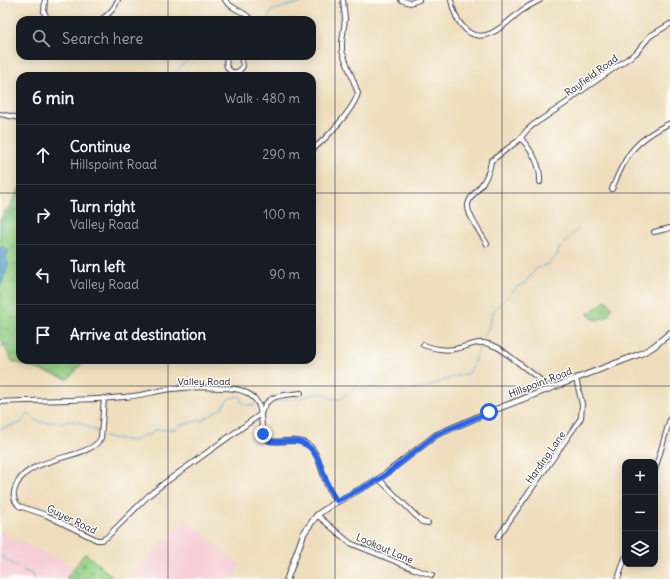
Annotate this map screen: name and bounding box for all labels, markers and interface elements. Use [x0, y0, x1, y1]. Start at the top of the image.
search box [16, 16, 316, 60]
icon: search [30, 27, 52, 49]
text: Search here [62, 29, 143, 48]
street label: Rayfield Road [562, 52, 620, 99]
text: 6 min [32, 87, 74, 109]
text: Walk · 480 m [225, 90, 300, 107]
text: Continue [70, 137, 131, 156]
icon: ahead [32, 144, 54, 166]
text: 290 m [262, 146, 300, 163]
text: Hillspoint Road [70, 156, 157, 173]
text: Turn right [70, 197, 135, 216]
icon: right [32, 204, 54, 226]
text: 100 m [263, 206, 300, 223]
text: Valley Road [70, 216, 139, 233]
text: Turn left [70, 257, 125, 276]
icon: left [32, 264, 54, 286]
text: 90 m [269, 266, 300, 283]
text: Valley Road [70, 276, 139, 293]
icon: arrive [32, 324, 54, 346]
text: Arrive at destination [70, 325, 206, 344]
street label: Hillspoint Road [507, 364, 574, 401]
street label: Valley Road [178, 375, 231, 388]
route start [480, 403, 498, 421]
route end [254, 425, 272, 443]
street label: Harding Lane [523, 429, 568, 486]
map controls [622, 459, 658, 567]
button: + [622, 459, 658, 495]
button: − [622, 495, 658, 531]
street label: Guyer Road [45, 502, 99, 537]
street label: Lookout Lane [354, 531, 415, 566]
button: layers [622, 531, 658, 567]

